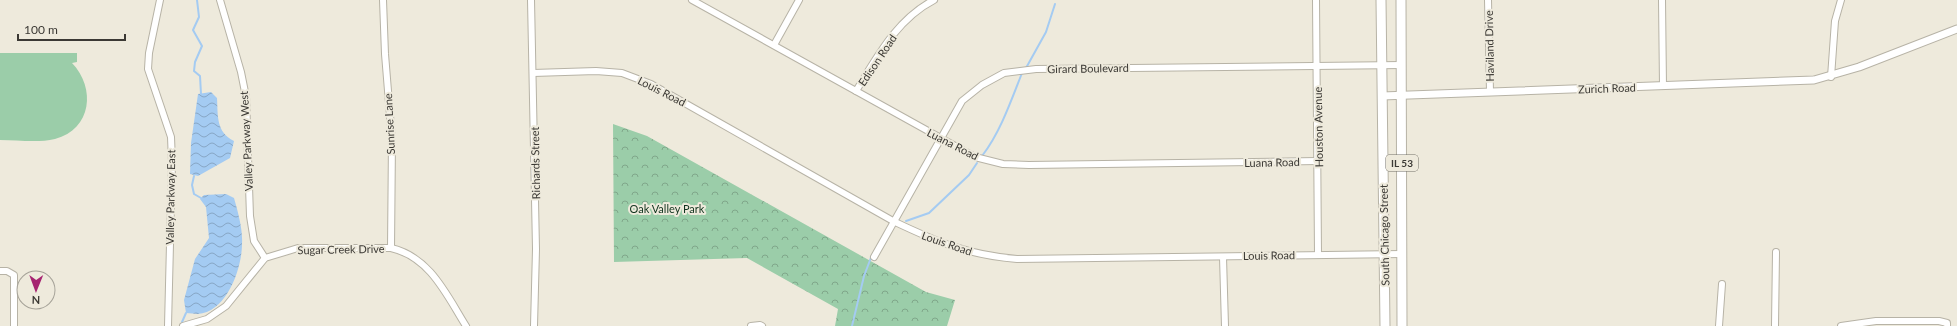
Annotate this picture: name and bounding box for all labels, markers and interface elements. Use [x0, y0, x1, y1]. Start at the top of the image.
street label: Haviland Drive [1482, 10, 1496, 82]
scale bar [18, 16, 125, 42]
text: 100 m [24, 22, 58, 37]
street label: Edison Road [855, 32, 899, 88]
street label: Girard Boulevard [1047, 61, 1129, 75]
street label: Louis Road [636, 73, 688, 109]
street label: Zurich Road [1578, 80, 1636, 96]
street label: Houston Avenue [1311, 86, 1325, 167]
street label: Valley Parkway West [237, 91, 255, 191]
street label: Sunrise Lane [381, 93, 397, 155]
street label: Richards Street [528, 126, 542, 200]
street label: Luana Road [925, 126, 981, 162]
street label: Valley Parkway East [163, 149, 177, 245]
street label: Luana Road [1244, 155, 1300, 169]
road number: IL 53 [1386, 155, 1418, 171]
street label: South Chicago Street [1377, 184, 1391, 286]
park label: Oak Valley Park [630, 202, 705, 215]
street label: Louis Road [920, 228, 974, 258]
street label: Sugar Creek Drive [297, 242, 385, 256]
street label: Louis Road [1243, 248, 1295, 262]
north arrow [16, 270, 56, 310]
text: N [31, 294, 40, 307]

